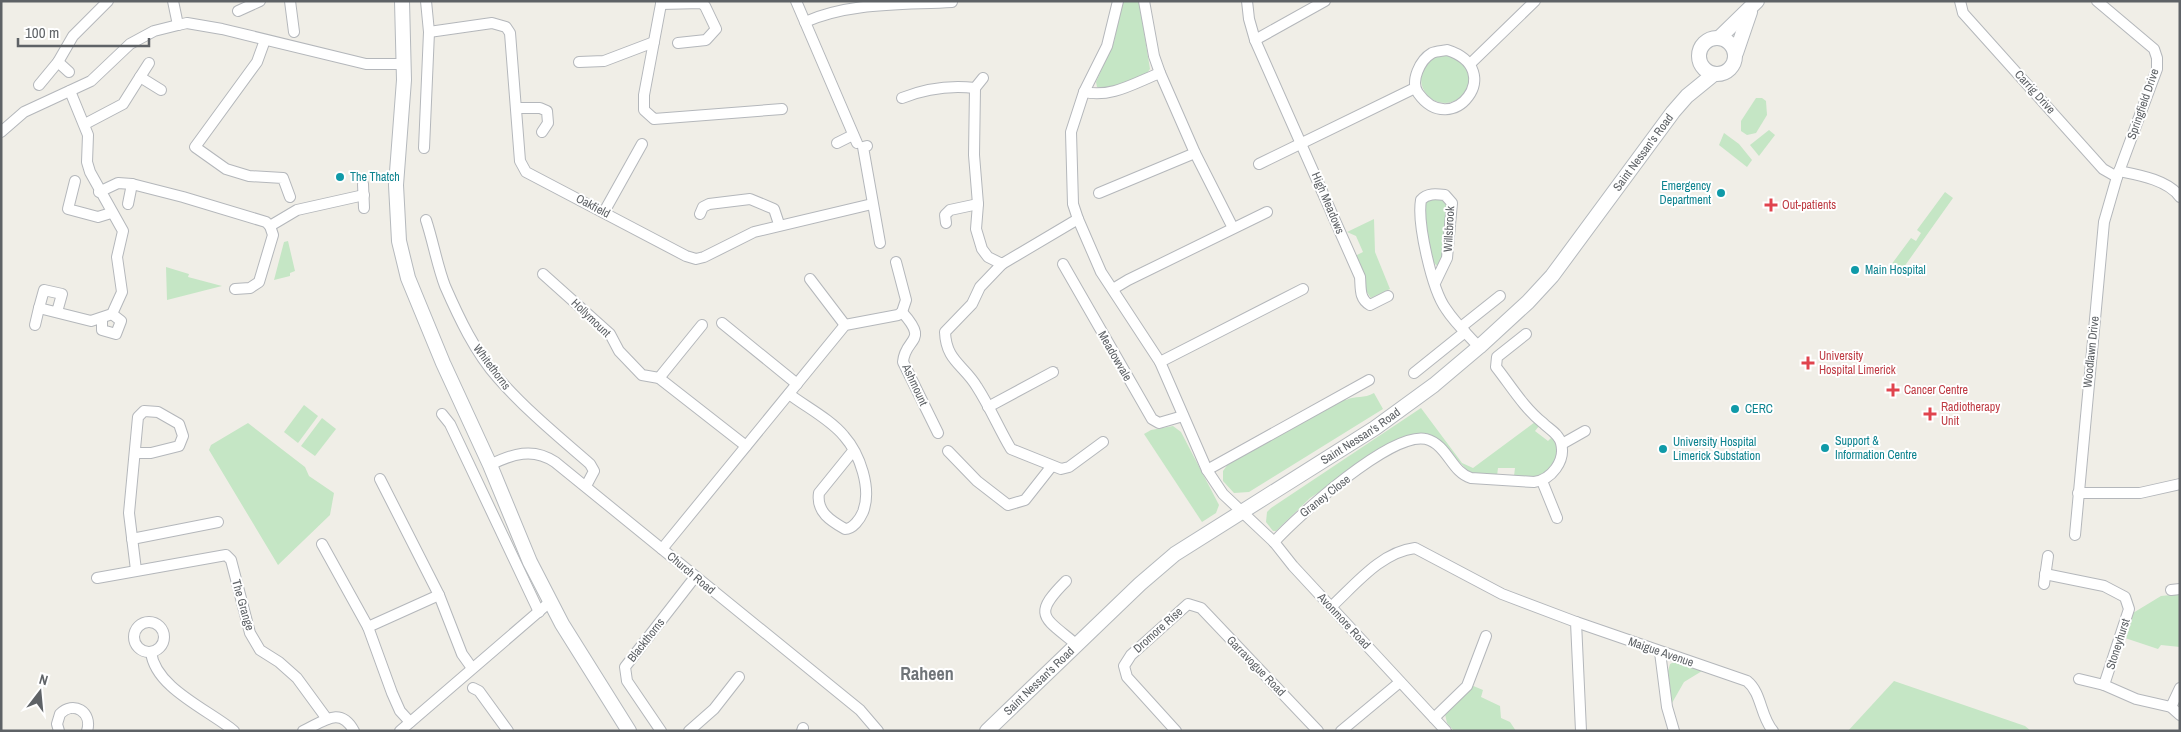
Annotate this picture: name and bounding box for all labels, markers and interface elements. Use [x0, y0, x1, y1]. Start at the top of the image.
scale bar [18, 15, 149, 47]
text: 100 m [25, 22, 59, 43]
street label: Springfield Drive [2123, 66, 2163, 142]
street label: Carrig Drive [2011, 67, 2059, 117]
street label: Saint Nessan's Road [1609, 111, 1677, 194]
place label: The Thatch [350, 169, 400, 185]
street label: High Meadows [1308, 170, 1348, 236]
marker: The Thatch [334, 171, 346, 183]
place label: Emergency Department [1660, 178, 1711, 208]
marker: Emergency Department [1715, 187, 1727, 199]
street label: Oakfield [573, 190, 613, 222]
place label: Out-patients [1782, 197, 1836, 213]
marker: Out-patients [1764, 198, 1778, 212]
street label: Willsbrook [1440, 206, 1458, 252]
place label: Main Hospital [1865, 262, 1926, 278]
marker: Main Hospital [1849, 264, 1861, 276]
street label: Hollymount [568, 295, 614, 341]
street label: Woodlawn Drive [2079, 315, 2103, 389]
street label: Meadowvale [1094, 328, 1136, 384]
street label: Whitethorns [470, 341, 514, 393]
place label: University Hospital Limerick [1819, 348, 1896, 378]
marker: University Hospital Limerick [1801, 356, 1815, 370]
street label: Ashmount [898, 361, 932, 409]
place label: Cancer Centre [1904, 382, 1968, 398]
marker: Cancer Centre [1886, 383, 1900, 397]
place label: Radiotherapy Unit [1941, 399, 2000, 429]
place label: CERC [1745, 401, 1773, 417]
marker: CERC [1729, 403, 1741, 415]
street label: Saint Nessan's Road [1318, 404, 1404, 468]
marker: Radiotherapy Unit [1923, 407, 1937, 421]
place label: Support & Information Centre [1835, 433, 1917, 463]
place label: University Hospital Limerick Substation [1673, 434, 1761, 464]
marker: Support & Information Centre [1819, 442, 1831, 454]
marker: University Hospital Limerick Substation [1657, 443, 1669, 455]
street label: Graney Close [1296, 471, 1354, 521]
street label: Church Road [664, 548, 718, 598]
street label: The Grange [228, 578, 258, 632]
street label: Avonmore Road [1313, 589, 1374, 652]
street label: Dromore Rise [1130, 604, 1186, 656]
street label: Blackthorns [624, 615, 668, 665]
street label: Stoneyhurst [2102, 616, 2134, 671]
street label: Garravogue Road [1223, 632, 1289, 700]
street label: Maigue Avenue [1626, 633, 1696, 671]
street label: Saint Nessan's Road [1000, 643, 1078, 719]
district label: Raheen [900, 661, 954, 686]
north arrow [15, 667, 65, 717]
text: N [37, 670, 50, 689]

